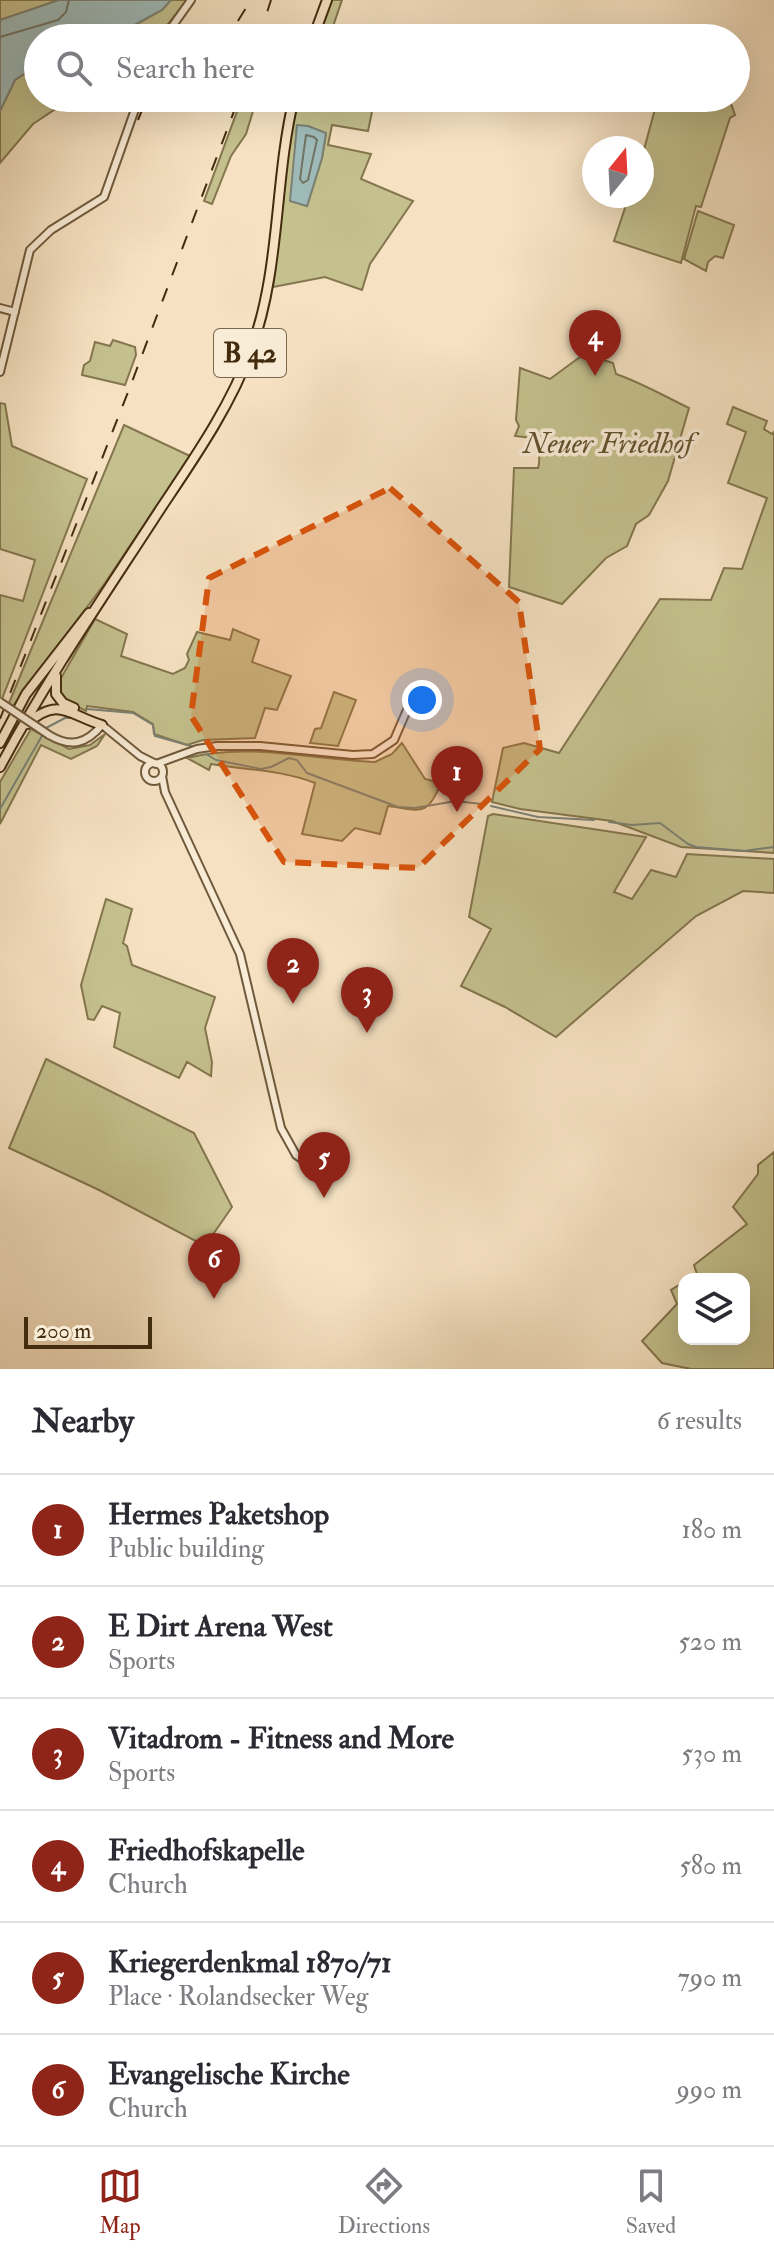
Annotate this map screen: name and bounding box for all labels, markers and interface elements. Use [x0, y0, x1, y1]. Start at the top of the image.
search box [24, 24, 750, 112]
icon: search [52, 46, 96, 90]
text: Search here [116, 50, 255, 87]
north arrow [582, 136, 654, 208]
pin: 4 [569, 310, 621, 376]
road number: B 42 [214, 329, 286, 377]
park label: Neuer Friedhof [521, 425, 700, 462]
your location [402, 680, 442, 720]
pin: 1 [431, 746, 483, 812]
pin: 2 [267, 938, 319, 1004]
pin: 3 [341, 967, 393, 1033]
pin: 5 [298, 1132, 350, 1198]
pin: 6 [188, 1233, 240, 1299]
map controls [678, 1273, 750, 1345]
button: layers [678, 1273, 750, 1345]
scale bar [24, 1313, 152, 1349]
text: 200 m [36, 1317, 91, 1345]
text: Nearby [32, 1400, 134, 1443]
text: 6 results [657, 1405, 742, 1437]
text: Hermes Paketshop [108, 1496, 329, 1533]
text: 1 [53, 1514, 63, 1546]
text: 180 m [682, 1514, 742, 1546]
text: Public building [108, 1533, 264, 1565]
text: E Dirt Arena West [108, 1608, 333, 1645]
text: 2 [51, 1626, 65, 1658]
text: 520 m [679, 1626, 742, 1658]
text: Sports [108, 1645, 175, 1677]
text: Vitadrom - Fitness and More [108, 1720, 454, 1757]
text: 3 [53, 1738, 63, 1770]
text: 530 m [682, 1738, 742, 1770]
text: Sports [108, 1757, 175, 1789]
text: Friedhofskapelle [108, 1832, 305, 1869]
text: 4 [51, 1850, 65, 1882]
text: 580 m [679, 1850, 742, 1882]
text: Church [108, 1869, 188, 1901]
text: Kriegerdenkmal 1870/71 [108, 1944, 392, 1981]
text: 5 [52, 1962, 64, 1994]
text: 790 m [678, 1962, 742, 1994]
text: Place · Rolandsecker Weg [108, 1981, 368, 2013]
text: Evangelische Kirche [108, 2056, 350, 2093]
text: 6 [51, 2074, 65, 2106]
text: 990 m [676, 2074, 742, 2106]
text: Church [108, 2093, 188, 2125]
tab: Map [98, 2164, 142, 2240]
tab: Directions [338, 2164, 430, 2240]
tab: Saved [626, 2164, 676, 2240]

